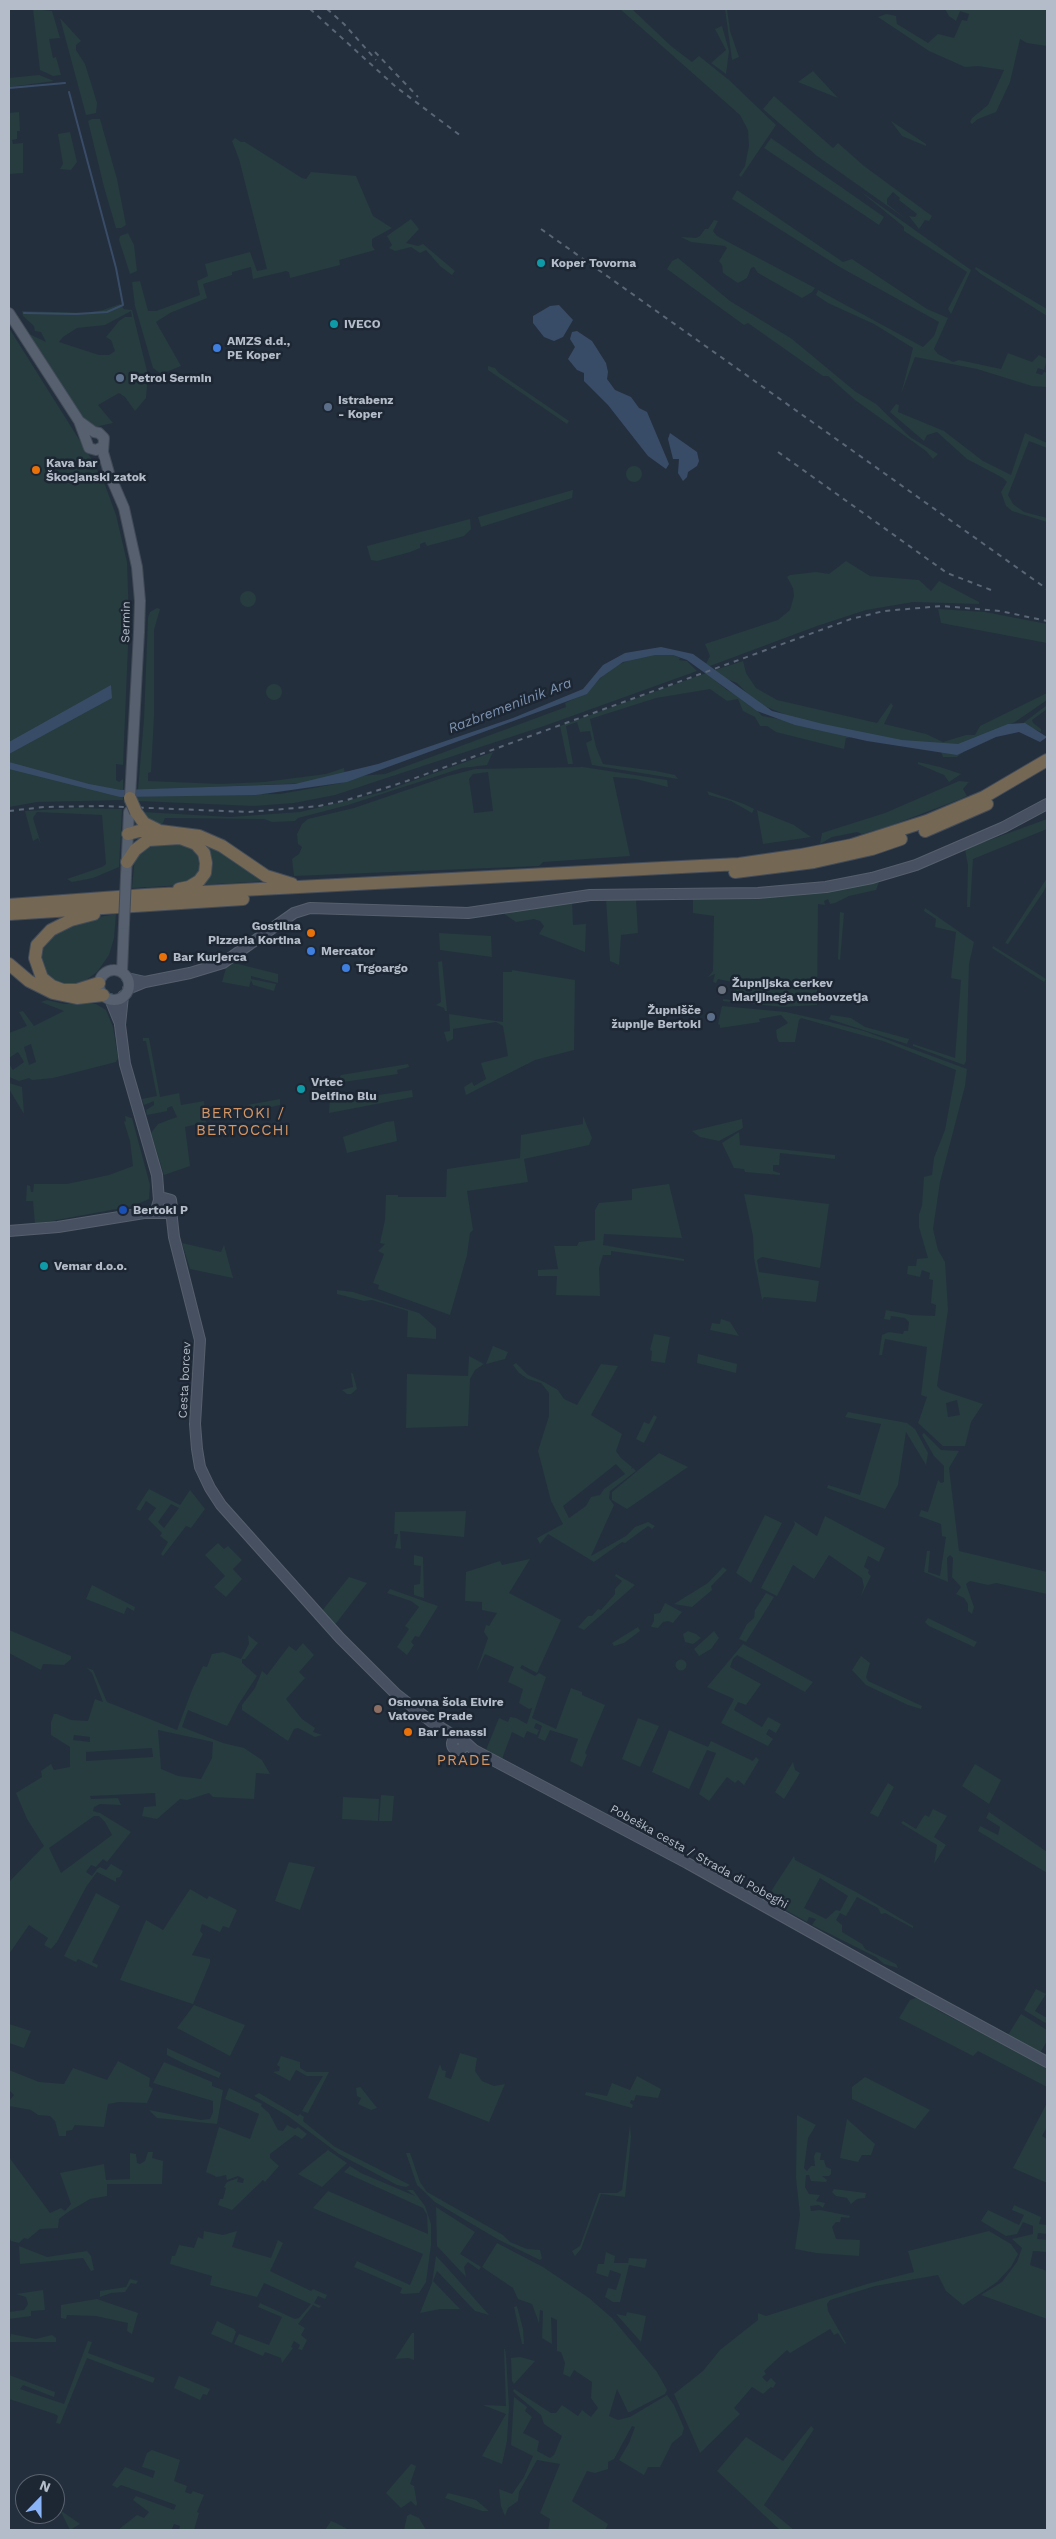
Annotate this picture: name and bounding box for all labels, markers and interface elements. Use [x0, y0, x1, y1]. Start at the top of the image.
place label: Koper Tovorna [551, 256, 636, 270]
marker: Koper Tovorna [535, 257, 547, 269]
place label: IVECO [344, 317, 381, 331]
marker: IVECO [328, 318, 340, 330]
place label: AMZS d.d., PE Koper [227, 334, 290, 362]
marker: AMZS d.d., PE Koper [211, 342, 223, 354]
place label: Petrol Sermin [130, 371, 212, 385]
marker: Petrol Sermin [114, 372, 126, 384]
place label: Istrabenz - Koper [338, 393, 394, 421]
marker: Istrabenz - Koper [322, 401, 334, 413]
place label: Kava bar Škocjanski zatok [46, 456, 146, 484]
marker: Kava bar Škocjanski zatok [30, 464, 42, 476]
street label: Sermin [118, 601, 134, 643]
water label: Razbremenilnik Ara [446, 675, 574, 737]
place label: Gostilna Pizzeria Kortina [208, 919, 301, 947]
marker: Gostilna Pizzeria Kortina [305, 927, 317, 939]
place label: Mercator [321, 944, 375, 958]
marker: Mercator [305, 945, 317, 957]
place label: Bar Kurjerca [173, 950, 247, 964]
marker: Bar Kurjerca [157, 951, 169, 963]
place label: Trgoargo [356, 961, 408, 975]
marker: Trgoargo [340, 962, 352, 974]
place label: Župnijska cerkev Marijinega vnebovzetja [732, 976, 868, 1004]
marker: Župnijska cerkev Marijinega vnebovzetja [716, 984, 728, 996]
place label: Župnišče župnije Bertoki [611, 1003, 701, 1031]
marker: Župnišče župnije Bertoki [705, 1011, 717, 1023]
place label: Vrtec Delfino Blu [311, 1075, 377, 1103]
marker: Vrtec Delfino Blu [295, 1083, 307, 1095]
district label: BERTOKI / BERTOCCHI [195, 1105, 291, 1140]
place label: Bertoki P [133, 1203, 188, 1217]
marker: Bertoki P [117, 1204, 129, 1216]
place label: Vemar d.o.o. [54, 1259, 127, 1273]
marker: Vemar d.o.o. [38, 1260, 50, 1272]
street label: Cesta borcev [176, 1341, 194, 1419]
place label: Osnovna šola Elvire Vatovec Prade [388, 1695, 504, 1723]
marker: Osnovna šola Elvire Vatovec Prade [372, 1703, 384, 1715]
place label: Bar Lenassi [418, 1725, 487, 1739]
marker: Bar Lenassi [402, 1726, 414, 1738]
district label: PRADE [436, 1752, 492, 1770]
street label: Pobeška cesta / Strada di Pobeghi [607, 1802, 791, 1912]
north arrow [15, 2474, 65, 2524]
text: N [37, 2477, 53, 2495]

